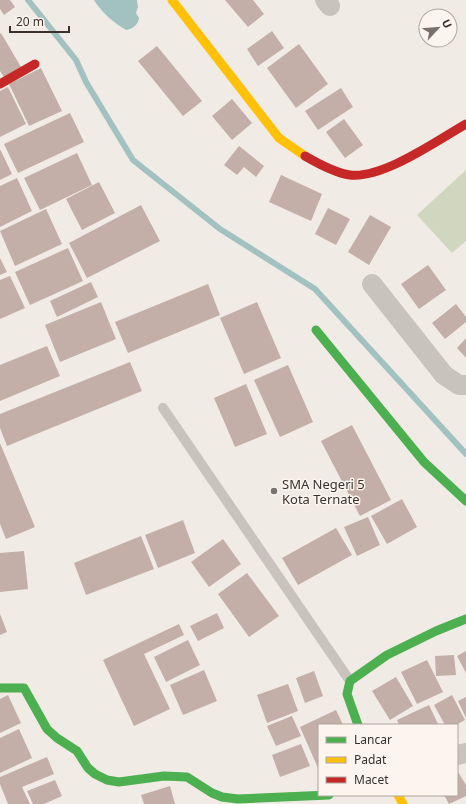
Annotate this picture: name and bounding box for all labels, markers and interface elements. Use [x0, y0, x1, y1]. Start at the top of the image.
scale bar [10, 8, 69, 34]
north arrow [418, 8, 458, 48]
text: 20 m [16, 13, 44, 30]
text: U [439, 16, 456, 30]
place label: SMA Negeri 5 Kota Ternate [282, 475, 365, 508]
marker: SMA Negeri 5 Kota Ternate [269, 486, 279, 496]
legend [318, 724, 458, 796]
text: Lancar [354, 731, 392, 748]
text: Padat [354, 751, 387, 768]
text: Macet [354, 771, 389, 788]

